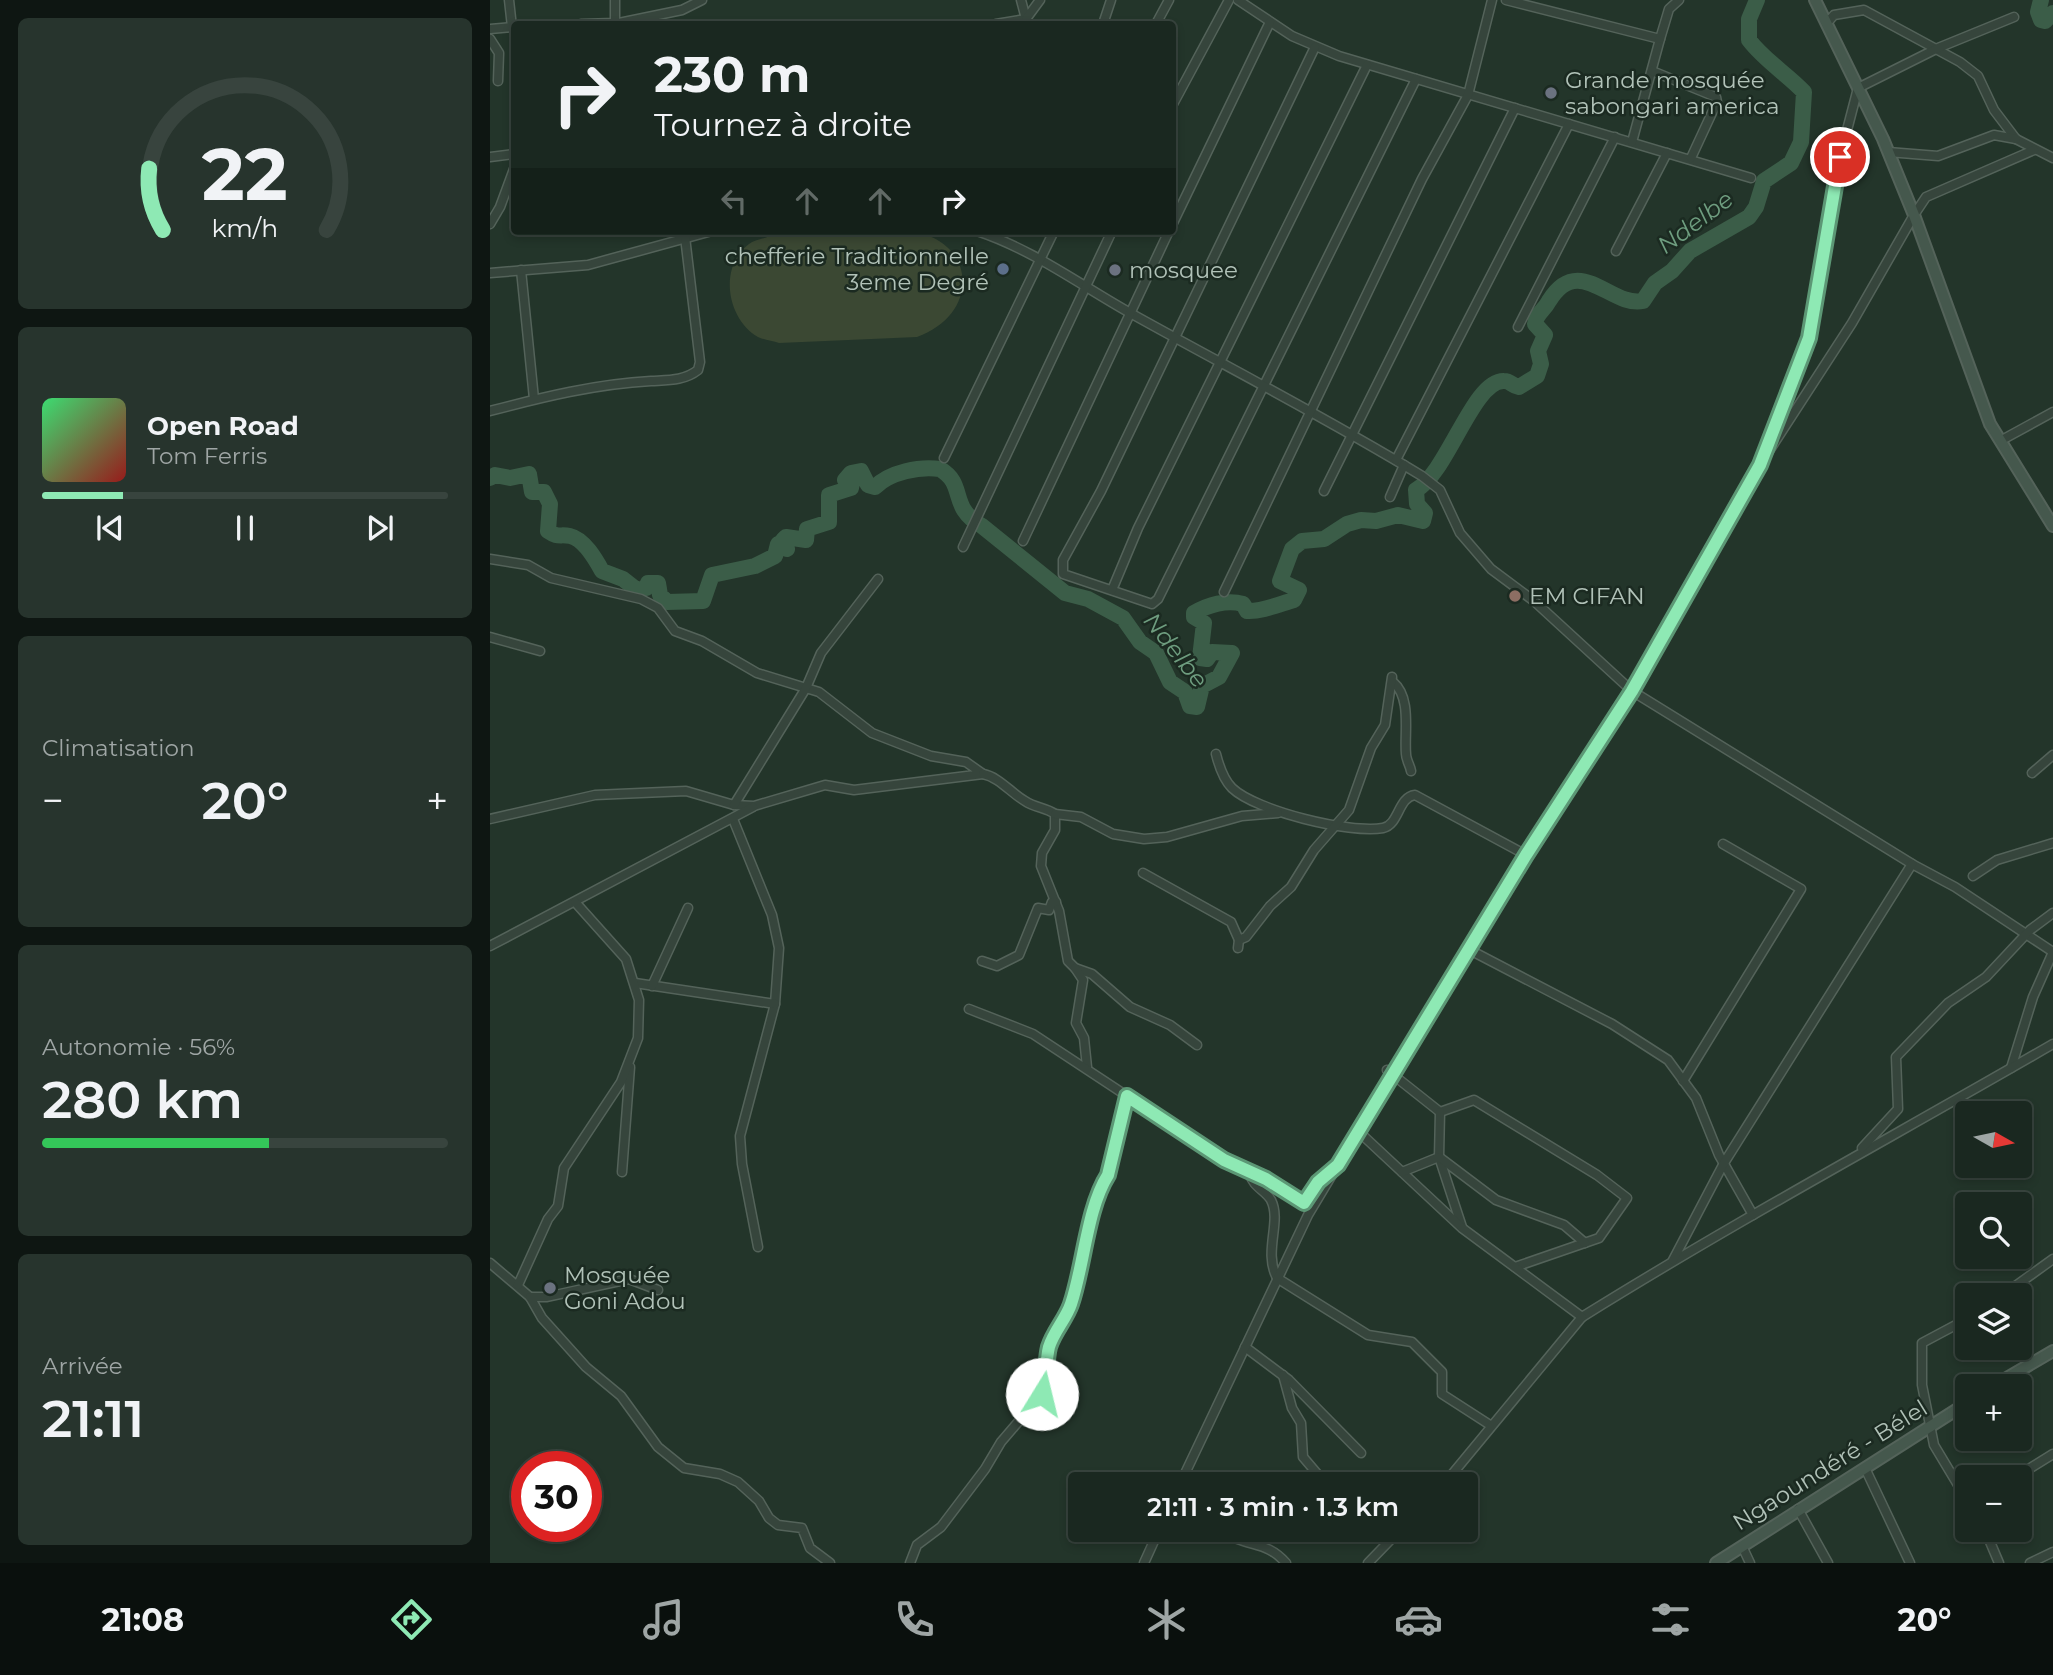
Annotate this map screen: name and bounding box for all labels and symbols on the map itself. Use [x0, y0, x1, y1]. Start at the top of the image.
place label: Grande mosquée sabongari america [1565, 66, 1780, 120]
marker: Grande mosquée sabongari america [1543, 85, 1559, 101]
pin [1810, 127, 1870, 187]
water label: Ndelbe [1651, 184, 1739, 260]
place label: chefferie Traditionnelle 3eme Degré [725, 242, 989, 296]
place label: mosquee [1129, 256, 1238, 284]
marker: chefferie Traditionnelle 3eme Degré [995, 261, 1011, 277]
marker: mosquee [1107, 262, 1123, 278]
place label: EM CIFAN [1529, 582, 1645, 610]
marker: EM CIFAN [1507, 588, 1523, 604]
water label: Ndelbe [1138, 607, 1214, 693]
north arrow [1955, 1101, 2032, 1178]
place label: Mosquée Goni Adou [564, 1261, 686, 1315]
marker: Mosquée Goni Adou [542, 1280, 558, 1296]
position arrow [1005, 1357, 1079, 1431]
street label: Ngaoundéré - Bélel [1728, 1394, 1932, 1536]
speed limit sign: 30 [511, 1451, 602, 1542]

